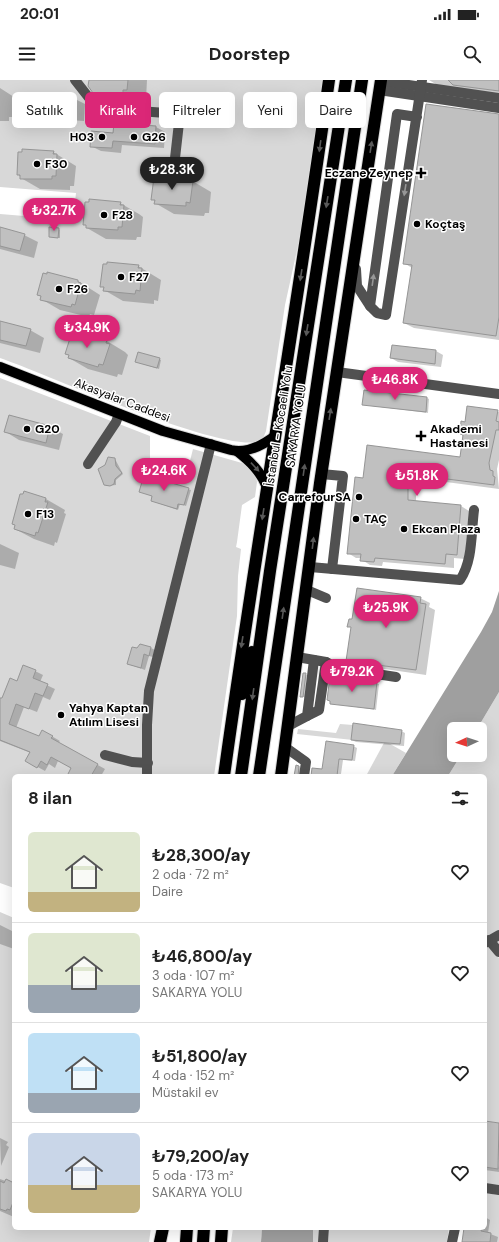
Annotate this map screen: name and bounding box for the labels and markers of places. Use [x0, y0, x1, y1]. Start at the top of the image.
place label: H03 [70, 129, 94, 145]
place label: G26 [142, 129, 166, 145]
marker: H03 [97, 132, 107, 142]
marker: G26 [129, 132, 139, 142]
place label: F30 [45, 156, 67, 172]
pin: ₺28.3K [139, 157, 205, 191]
marker: F30 [32, 159, 42, 169]
place label: Eczane Zeynep [325, 165, 413, 181]
marker: Eczane Zeynep [416, 168, 426, 178]
pin: ₺32.7K [21, 198, 87, 232]
place label: F28 [112, 207, 133, 223]
marker: F28 [99, 210, 109, 220]
place label: Koçtaş [425, 216, 465, 232]
marker: Koçtaş [412, 219, 422, 229]
place label: F27 [129, 269, 150, 285]
marker: F27 [116, 272, 126, 282]
place label: F26 [67, 281, 88, 297]
marker: F26 [54, 284, 64, 294]
pin: ₺34.9K [54, 315, 120, 349]
pin: ₺46.8K [362, 367, 428, 401]
place label: G20 [35, 421, 60, 437]
place label: Akademi Hastanesi [430, 421, 488, 451]
marker: G20 [22, 424, 32, 434]
marker: Akademi Hastanesi [415, 430, 427, 442]
pin: ₺24.6K [131, 458, 197, 492]
pin: ₺51.8K [384, 463, 450, 497]
place label: CarrefourSA [279, 489, 351, 505]
marker: CarrefourSA [354, 492, 364, 502]
place label: F13 [36, 506, 54, 522]
marker: F13 [23, 509, 33, 519]
place label: TAÇ [364, 511, 387, 527]
marker: TAÇ [351, 514, 361, 524]
place label: Ekcan Plaza [412, 521, 481, 537]
marker: Ekcan Plaza [399, 524, 409, 534]
pin: ₺25.9K [353, 595, 419, 629]
pin: ₺79.2K [319, 659, 385, 693]
place label: Yahya Kaptan Atılım Lisesi [69, 700, 148, 730]
marker: Yahya Kaptan Atılım Lisesi [56, 710, 66, 720]

